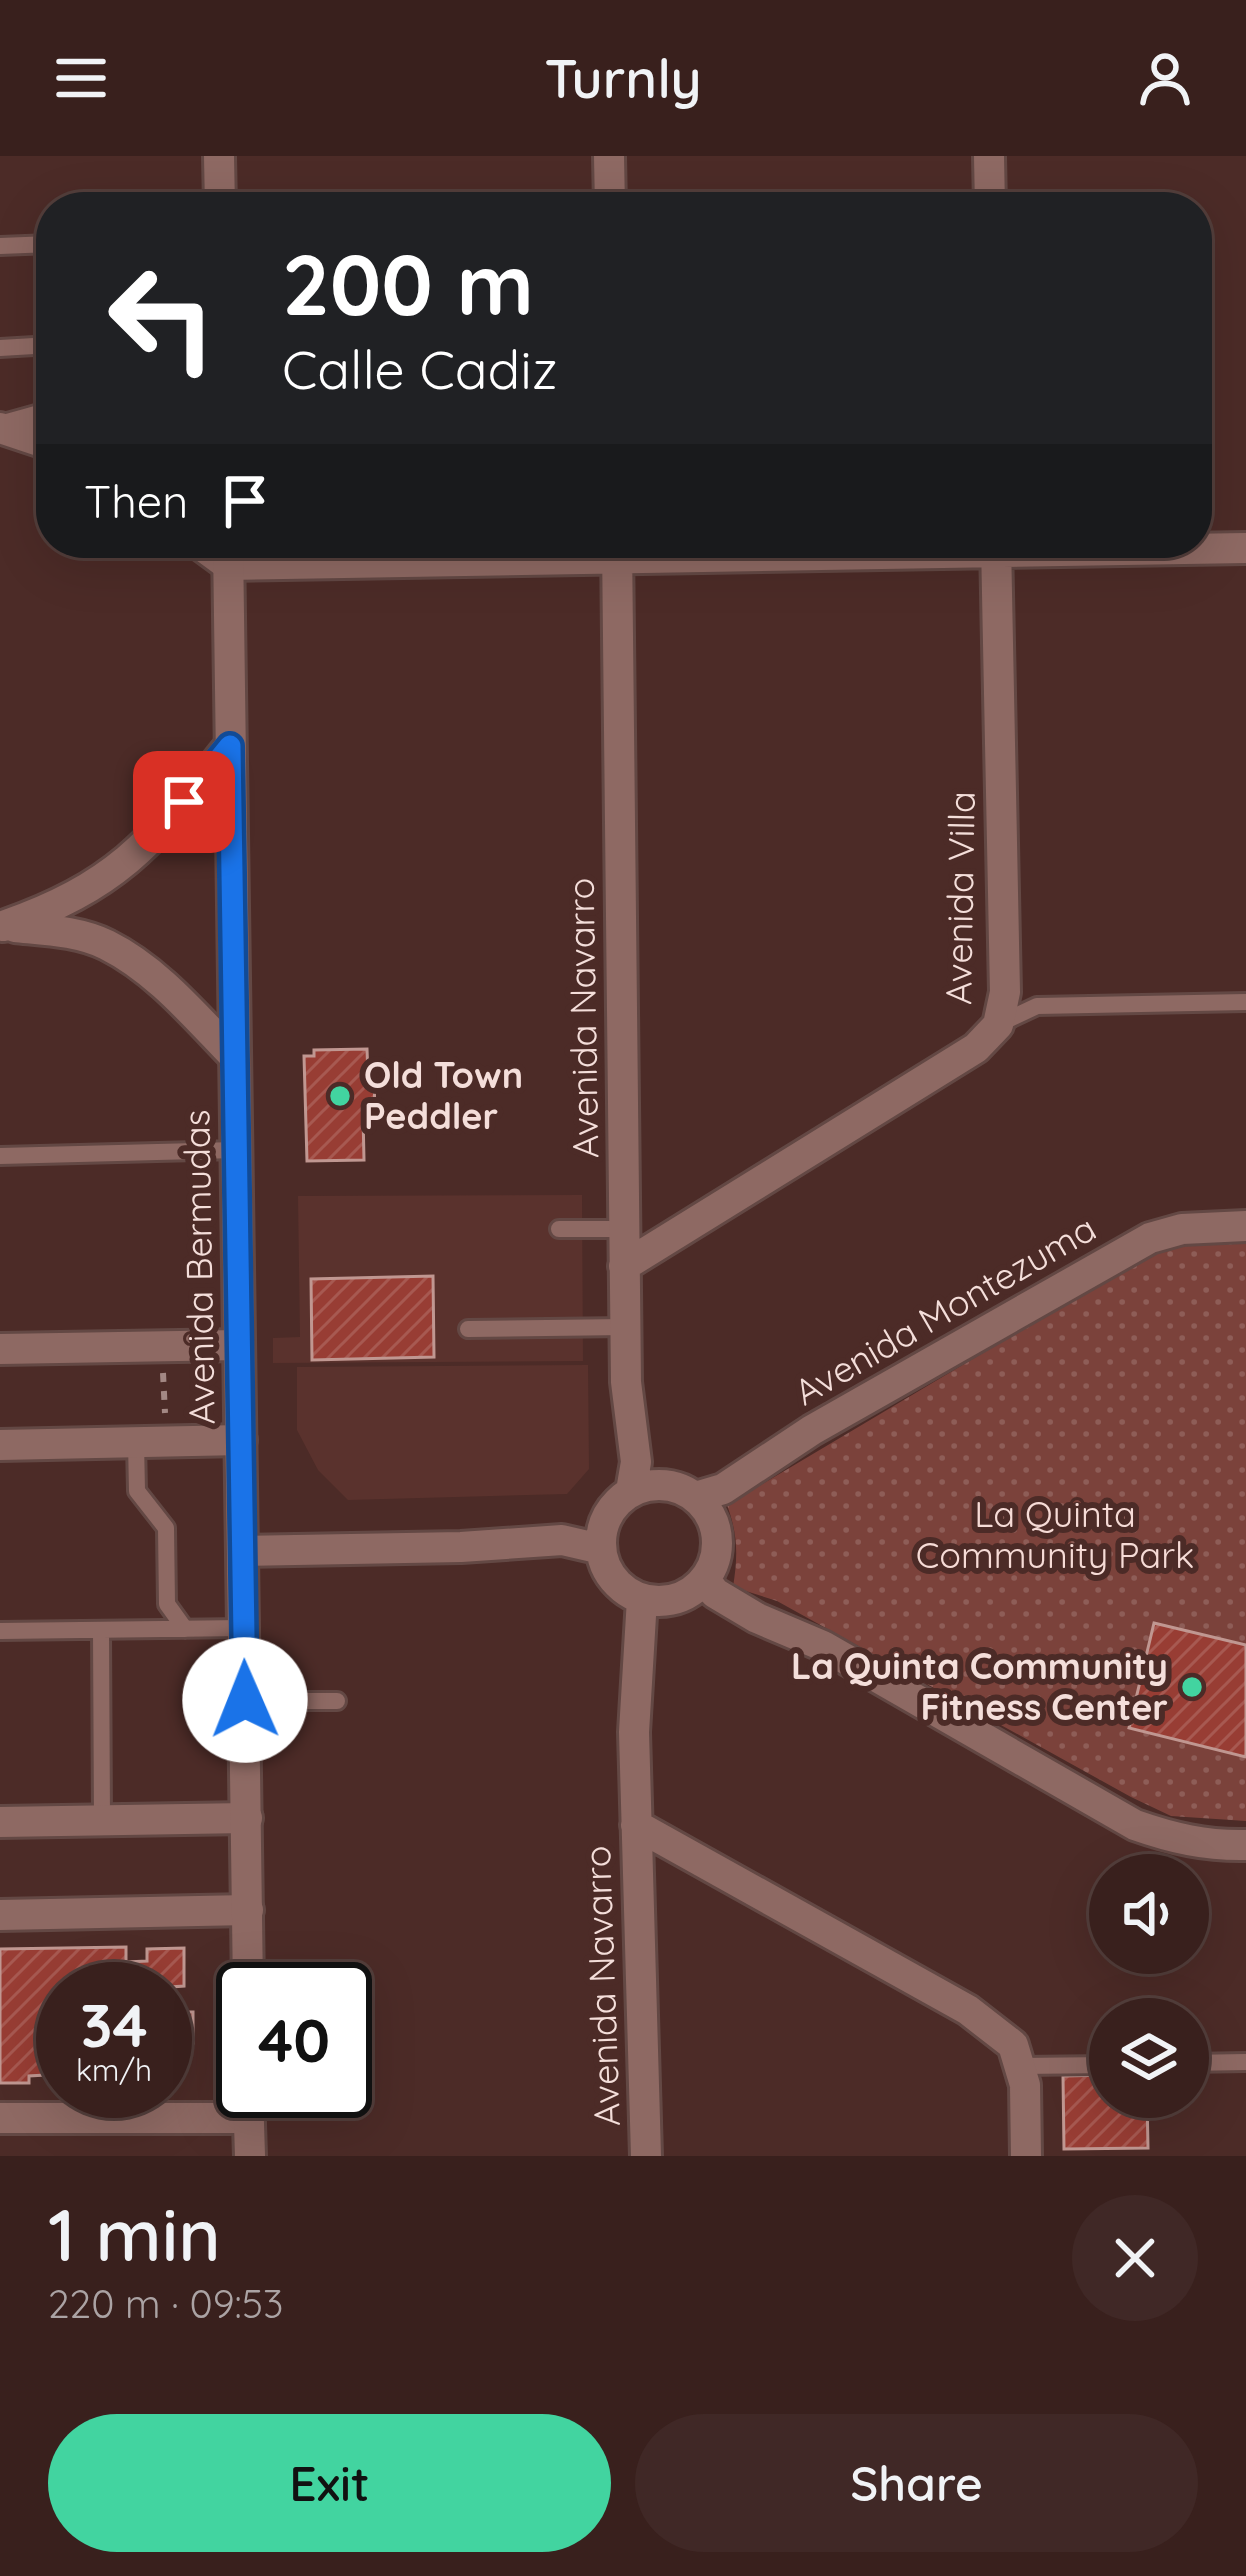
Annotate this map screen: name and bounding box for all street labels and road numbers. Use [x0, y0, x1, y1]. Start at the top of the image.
street label: Avenida Villa [935, 791, 984, 1005]
street label: Avenida Navarro [558, 877, 607, 1159]
street label: Avenida Bermudas [173, 1109, 224, 1425]
street label: Avenida Montezuma [786, 1205, 1103, 1414]
street label: Avenida Navarro [574, 1845, 629, 2127]

